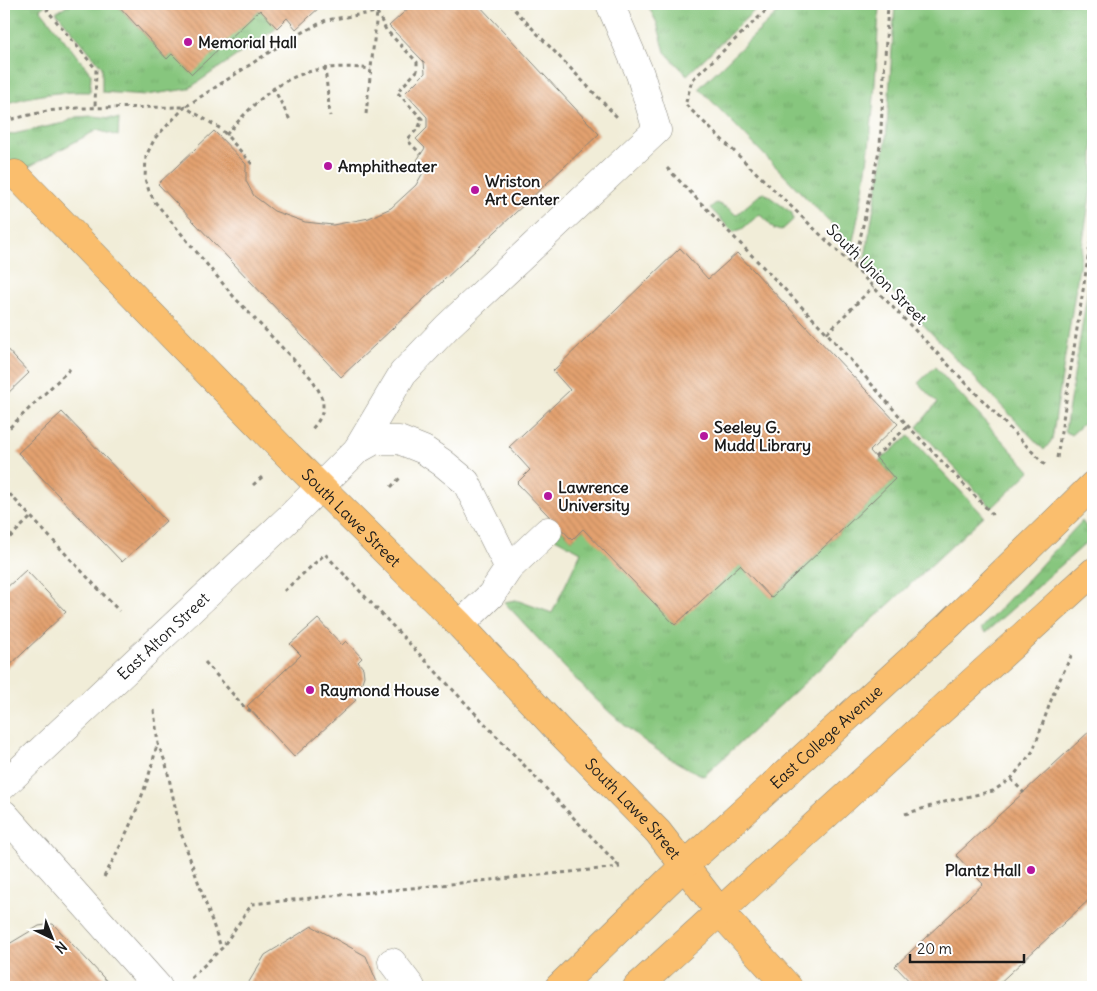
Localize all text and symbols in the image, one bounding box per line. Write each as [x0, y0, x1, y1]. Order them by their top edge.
place label: Memorial Hall [198, 32, 297, 52]
marker: Memorial Hall [182, 36, 194, 48]
place label: Amphitheater [338, 156, 437, 177]
marker: Amphitheater [322, 160, 334, 172]
place label: Wriston Art Center [485, 171, 560, 209]
marker: Wriston Art Center [469, 184, 481, 196]
street label: South Union Street [823, 220, 932, 329]
place label: Seeley G. Mudd Library [714, 417, 811, 456]
marker: Seeley G. Mudd Library [698, 430, 710, 442]
street label: South Lawe Street [298, 464, 406, 571]
place label: Lawrence University [558, 477, 630, 516]
marker: Lawrence University [542, 490, 554, 502]
street label: East Alton Street [113, 588, 214, 684]
place label: Raymond House [320, 680, 440, 701]
street label: East College Avenue [766, 681, 886, 793]
marker: Raymond House [304, 684, 316, 696]
street label: South Lawe Street [581, 754, 686, 864]
place label: Plantz Hall [945, 860, 1021, 880]
marker: Plantz Hall [1025, 864, 1037, 876]
north arrow [28, 914, 78, 964]
scale bar [910, 931, 1023, 963]
text: N [51, 938, 71, 957]
text: 20 m [917, 939, 952, 958]

